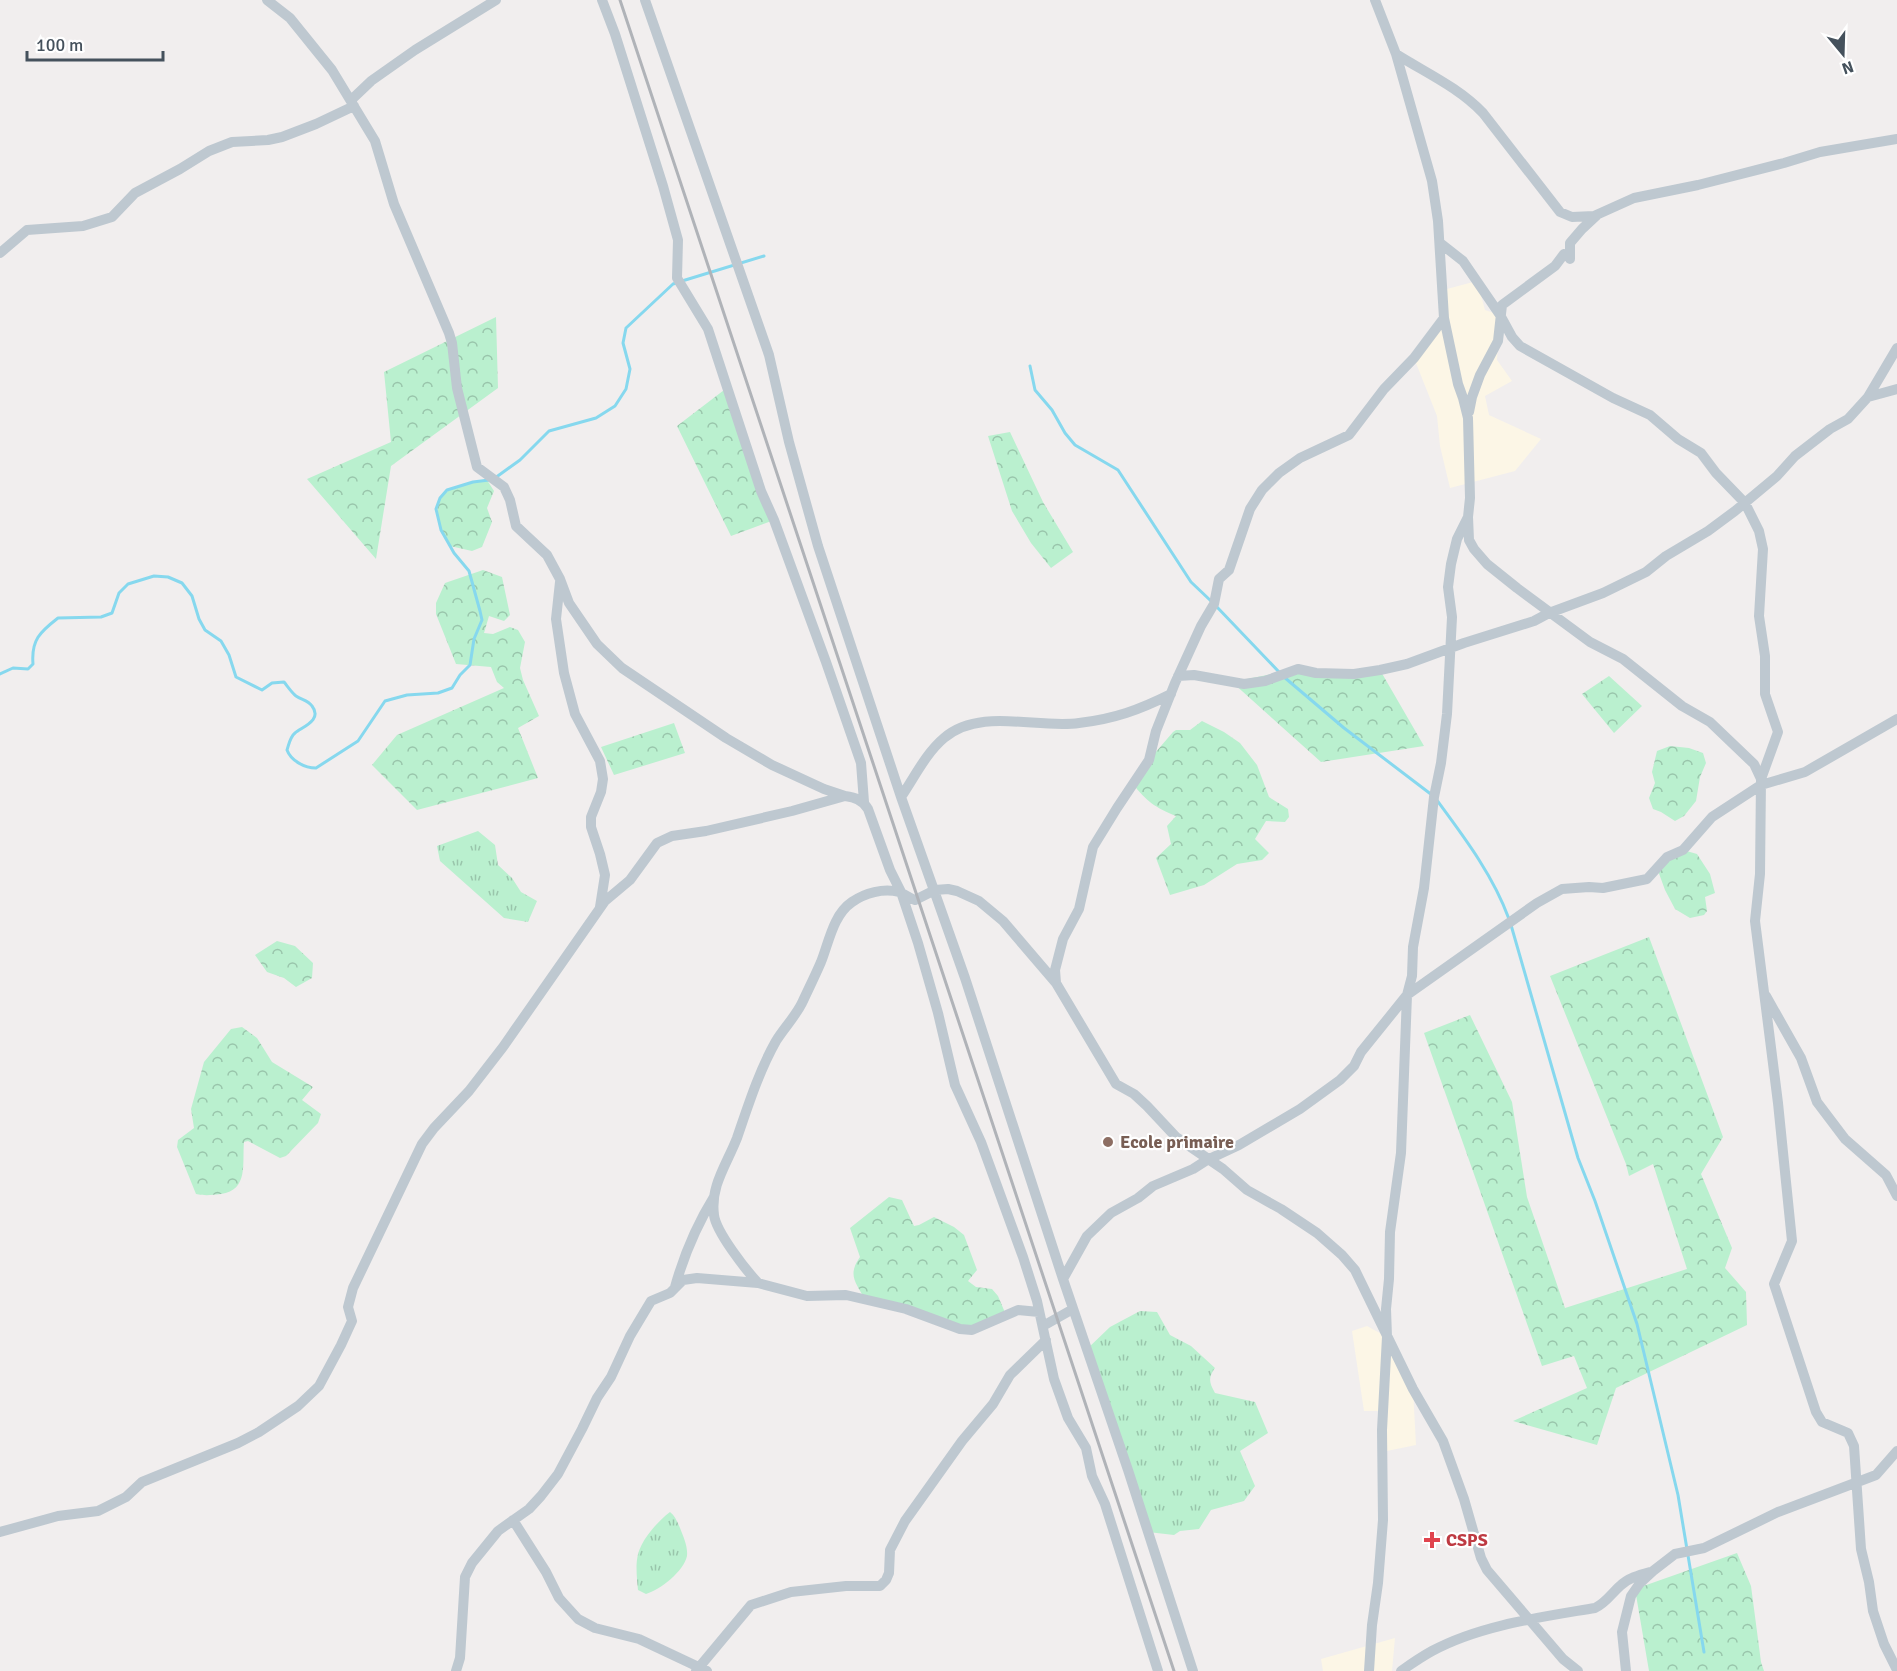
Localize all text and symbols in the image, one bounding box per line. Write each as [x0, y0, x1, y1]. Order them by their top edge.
scale bar [27, 24, 164, 62]
north arrow [1813, 24, 1873, 84]
text: 100 m [36, 34, 83, 56]
text: N [1839, 56, 1856, 79]
place label: Ecole primaire [1120, 1131, 1234, 1153]
marker: Ecole primaire [1101, 1135, 1115, 1149]
place label: CSPS [1446, 1529, 1488, 1551]
marker: CSPS [1423, 1531, 1441, 1549]

